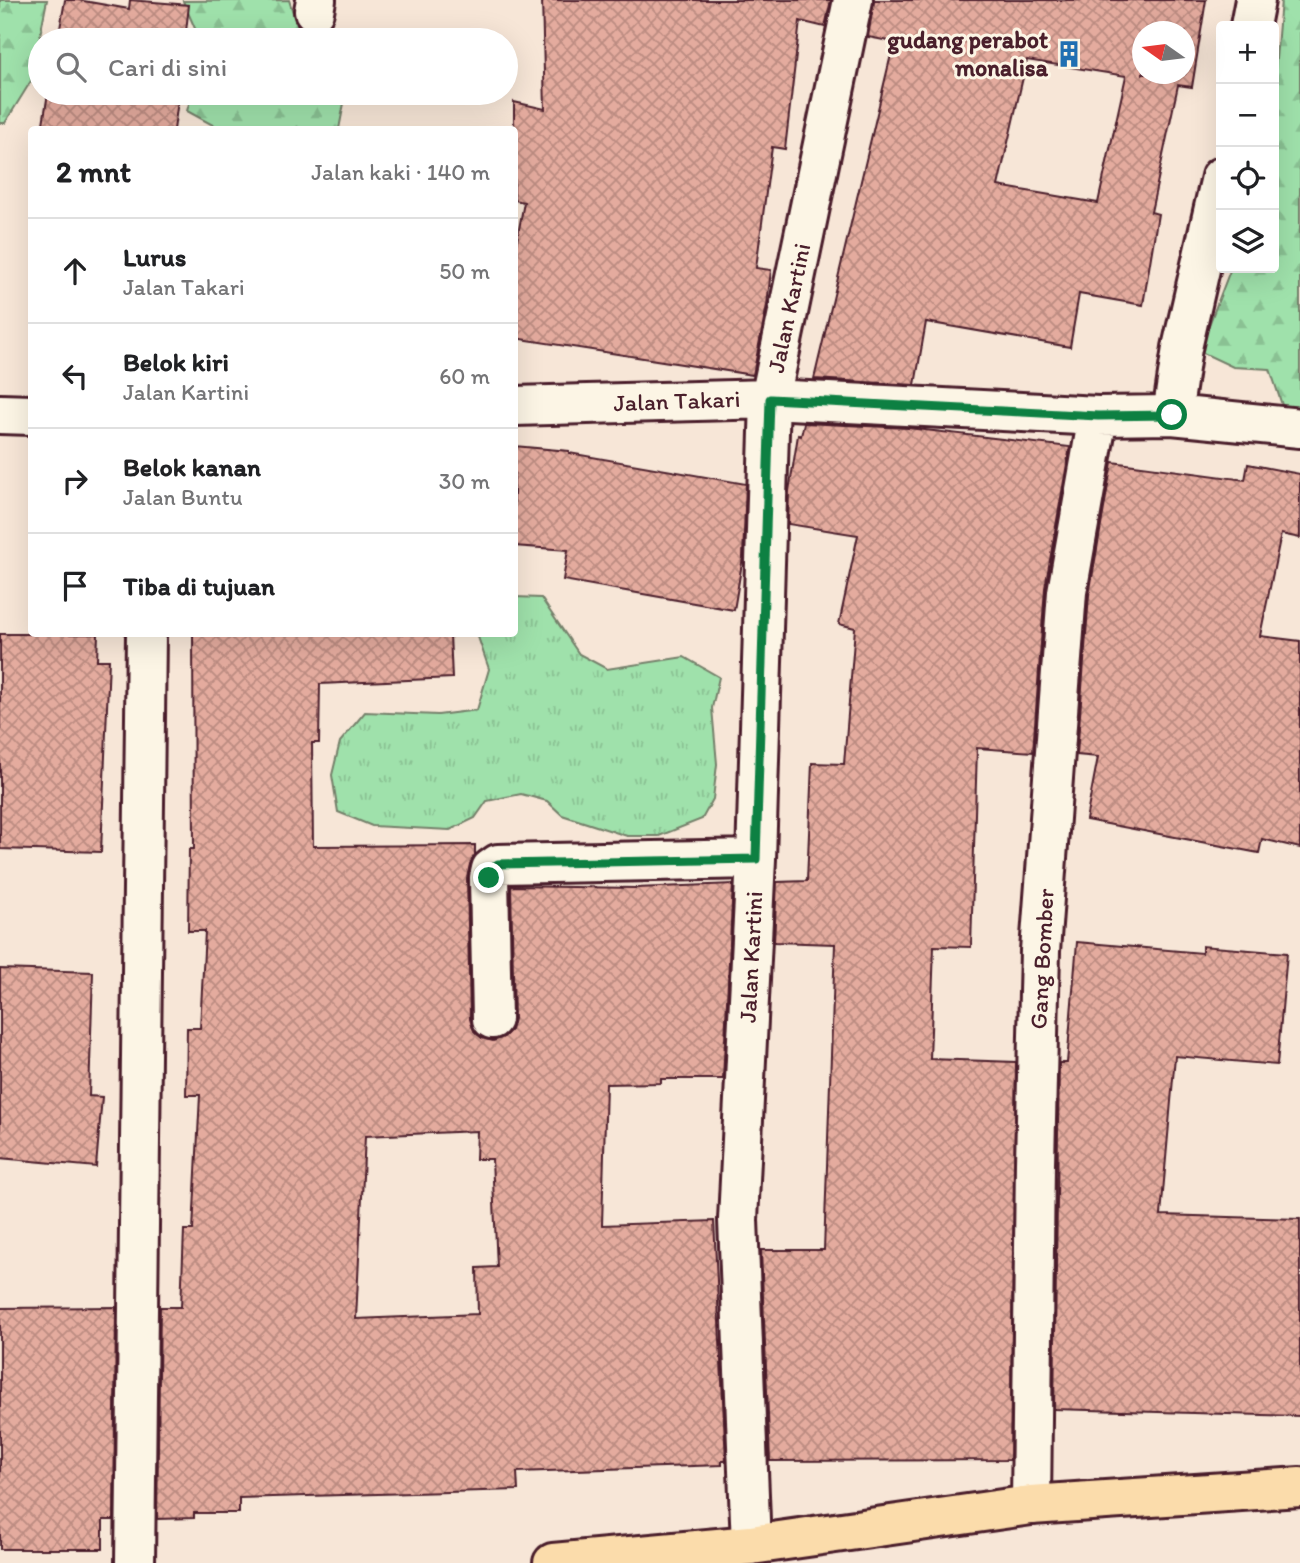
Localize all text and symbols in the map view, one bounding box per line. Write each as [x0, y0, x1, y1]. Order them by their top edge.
north arrow [1132, 21, 1195, 84]
map controls [1216, 21, 1279, 273]
button: + [1216, 21, 1279, 84]
place label: gudang perabot monalisa [887, 25, 1048, 82]
search box [28, 28, 518, 105]
building icon: gudang perabot monalisa [1054, 39, 1084, 69]
icon: search [52, 48, 90, 86]
text: Cari di sini [108, 51, 227, 83]
button: − [1216, 84, 1279, 147]
button: locate [1216, 147, 1279, 210]
text: 2 mnt [56, 153, 131, 190]
text: Jalan kaki · 140 m [311, 158, 490, 186]
button: layers [1216, 210, 1279, 273]
text: Lurus [123, 241, 186, 273]
street label: Jalan Kartini [761, 241, 816, 375]
icon: ahead [56, 252, 94, 290]
text: 50 m [439, 257, 490, 285]
text: Jalan Takari [123, 273, 245, 301]
text: Belok kiri [123, 346, 229, 378]
icon: left [56, 357, 94, 395]
text: 60 m [439, 362, 490, 390]
text: Jalan Kartini [123, 378, 249, 406]
street label: Jalan Takari [613, 384, 741, 417]
route start [1156, 399, 1187, 430]
text: Belok kanan [123, 451, 261, 483]
icon: right [56, 462, 94, 500]
text: 30 m [439, 467, 490, 495]
text: Jalan Buntu [123, 483, 243, 511]
icon: arrive [56, 567, 94, 605]
text: Tiba di tujuan [123, 570, 275, 602]
route end [473, 862, 504, 893]
street label: Gang Bomber [1023, 888, 1060, 1030]
street label: Jalan Kartini [733, 890, 768, 1023]

